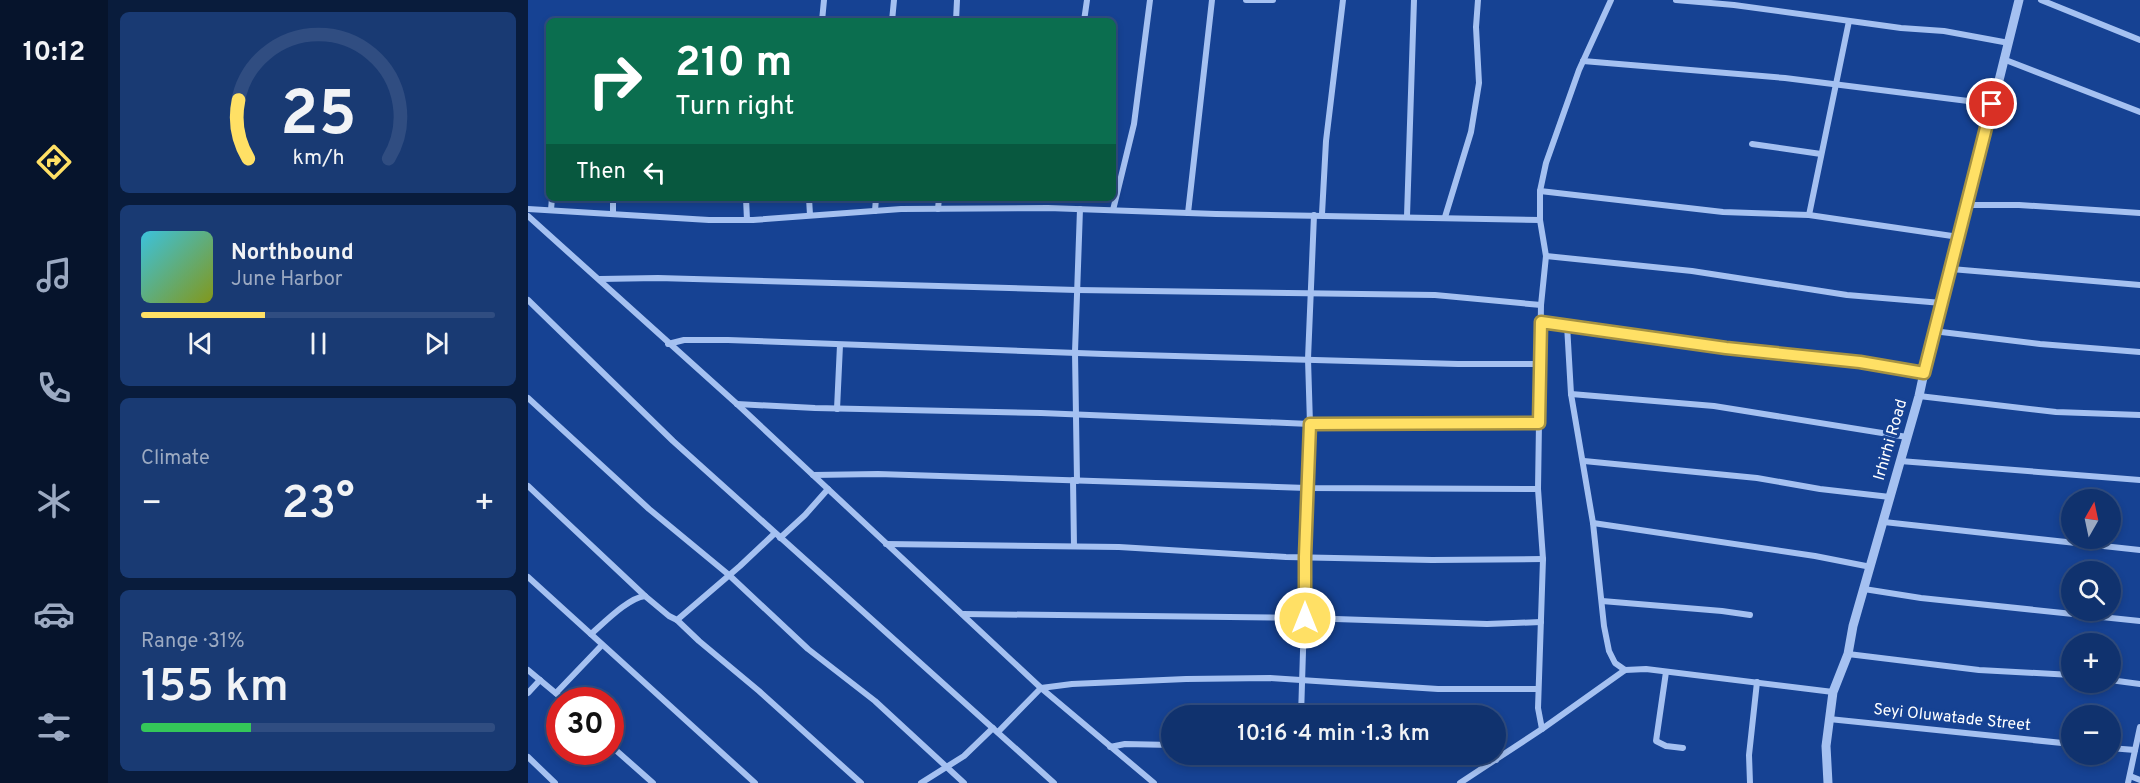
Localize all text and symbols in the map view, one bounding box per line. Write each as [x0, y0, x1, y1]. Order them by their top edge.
text: 10:12 [23, 36, 85, 70]
text: 210 m [675, 38, 792, 91]
icon: right [576, 42, 654, 120]
pin [1966, 78, 2017, 129]
text: 25 [280, 79, 356, 158]
icon: arrive [1975, 87, 2008, 120]
text: Turn right [675, 90, 794, 124]
icon: directions [33, 141, 75, 183]
text: km/h [292, 146, 344, 173]
icon: left [638, 156, 671, 189]
text: Then [576, 159, 626, 186]
text: Northbound [231, 240, 354, 267]
icon: music [33, 254, 75, 296]
text: June Harbor [231, 267, 343, 293]
icon: previous [184, 327, 217, 360]
icon: pause [302, 327, 335, 360]
icon: next [420, 327, 453, 360]
icon: phone [33, 367, 75, 409]
street label: Irhirhi Road [1870, 397, 1912, 483]
text: Climate [141, 446, 210, 472]
text: 23° [281, 477, 355, 534]
icon: climate [33, 480, 75, 522]
text: − [141, 484, 162, 526]
text: + [474, 484, 495, 526]
north arrow [2061, 489, 2121, 549]
map controls [2061, 489, 2121, 765]
button: search [2061, 561, 2121, 621]
position arrow [1273, 586, 1337, 650]
icon: car [33, 593, 75, 635]
text: Range · 31% [141, 629, 245, 655]
button: + [2061, 633, 2121, 693]
text: 155 km [141, 660, 289, 717]
speed limit sign: 30 [546, 687, 624, 765]
street label: Seyi Oluwatade Street [1872, 700, 2032, 736]
button: − [2061, 705, 2121, 765]
icon: filters [33, 706, 75, 748]
text: 10:16 · 4 min · 1.3 km [1237, 721, 1430, 748]

